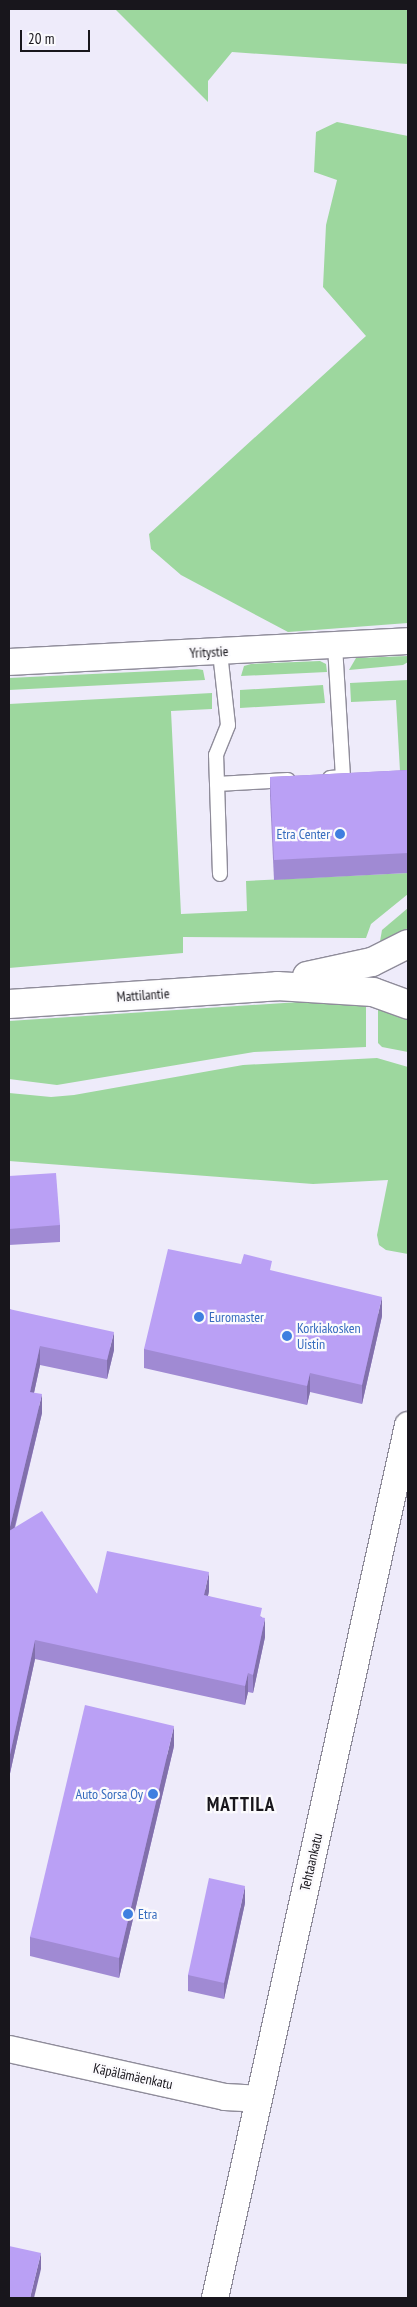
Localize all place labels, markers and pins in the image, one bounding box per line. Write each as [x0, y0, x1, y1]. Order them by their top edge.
place label: Etra Center [276, 826, 330, 842]
marker: Etra Center [334, 828, 346, 840]
place label: Euromaster [209, 1309, 264, 1325]
marker: Euromaster [193, 1311, 205, 1323]
place label: Korkiakosken Uistin [297, 1320, 361, 1352]
marker: Korkiakosken Uistin [281, 1330, 293, 1342]
place label: Auto Sorsa Oy [76, 1786, 143, 1802]
marker: Auto Sorsa Oy [147, 1788, 159, 1800]
place label: Etra [138, 1906, 157, 1922]
marker: Etra [122, 1908, 134, 1920]

